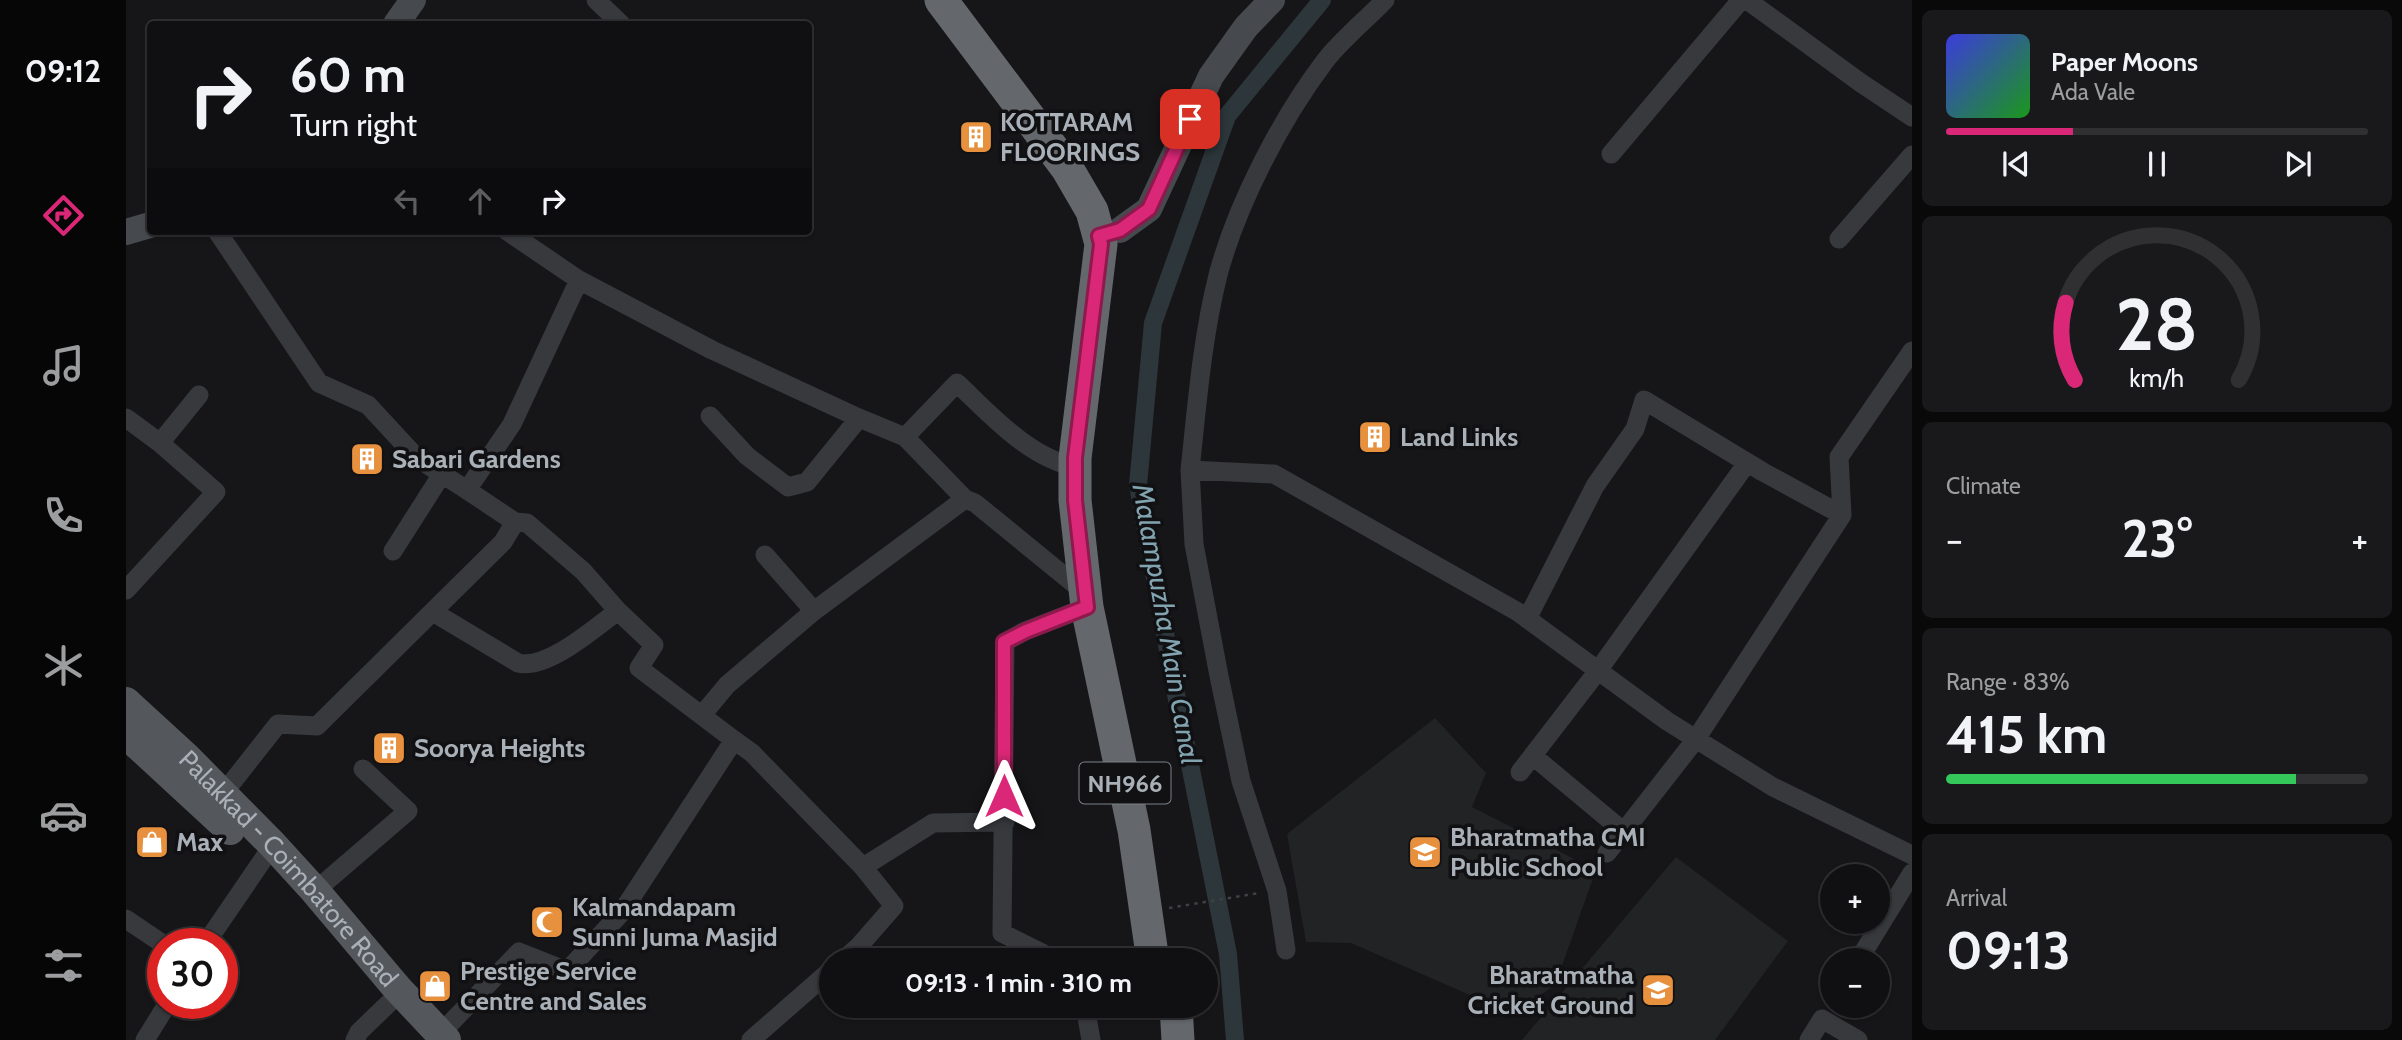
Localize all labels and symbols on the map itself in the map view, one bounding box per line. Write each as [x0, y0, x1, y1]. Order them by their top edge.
pin [1160, 89, 1220, 149]
place label: KOTTARAM FLOORINGS [1000, 106, 1140, 168]
building icon: KOTTARAM FLOORINGS [957, 118, 995, 156]
building icon: Land Links [1356, 418, 1394, 456]
place label: Land Links [1400, 421, 1518, 453]
building icon: Sabari Gardens [348, 440, 386, 478]
place label: Sabari Gardens [392, 443, 561, 475]
water label: Malampuzha Main Canal [1125, 480, 1209, 767]
building icon: Soorya Heights [370, 729, 408, 767]
place label: Soorya Heights [414, 732, 585, 764]
street label: Palakkad - Coimbatore Road [172, 743, 405, 993]
position arrow [967, 759, 1041, 833]
road number: NH966 [1080, 762, 1170, 804]
place label: Bharatmatha CMI Public School [1450, 821, 1646, 883]
shop icon: Max [133, 823, 171, 861]
place label: Max [176, 826, 223, 858]
school or university icon: Bharatmatha CMI Public School [1406, 833, 1444, 871]
place label: Kalmandapam Sunni Juma Masjid [572, 891, 778, 953]
mosque icon: Kalmandapam Sunni Juma Masjid [528, 903, 566, 941]
speed limit sign: 30 [147, 928, 238, 1019]
place label: Prestige Service Centre and Sales [460, 955, 647, 1017]
place label: Bharatmatha Cricket Ground [1467, 959, 1634, 1021]
shop icon: Prestige Service Centre and Sales [416, 967, 454, 1005]
school or university icon: Bharatmatha Cricket Ground [1639, 971, 1677, 1009]

